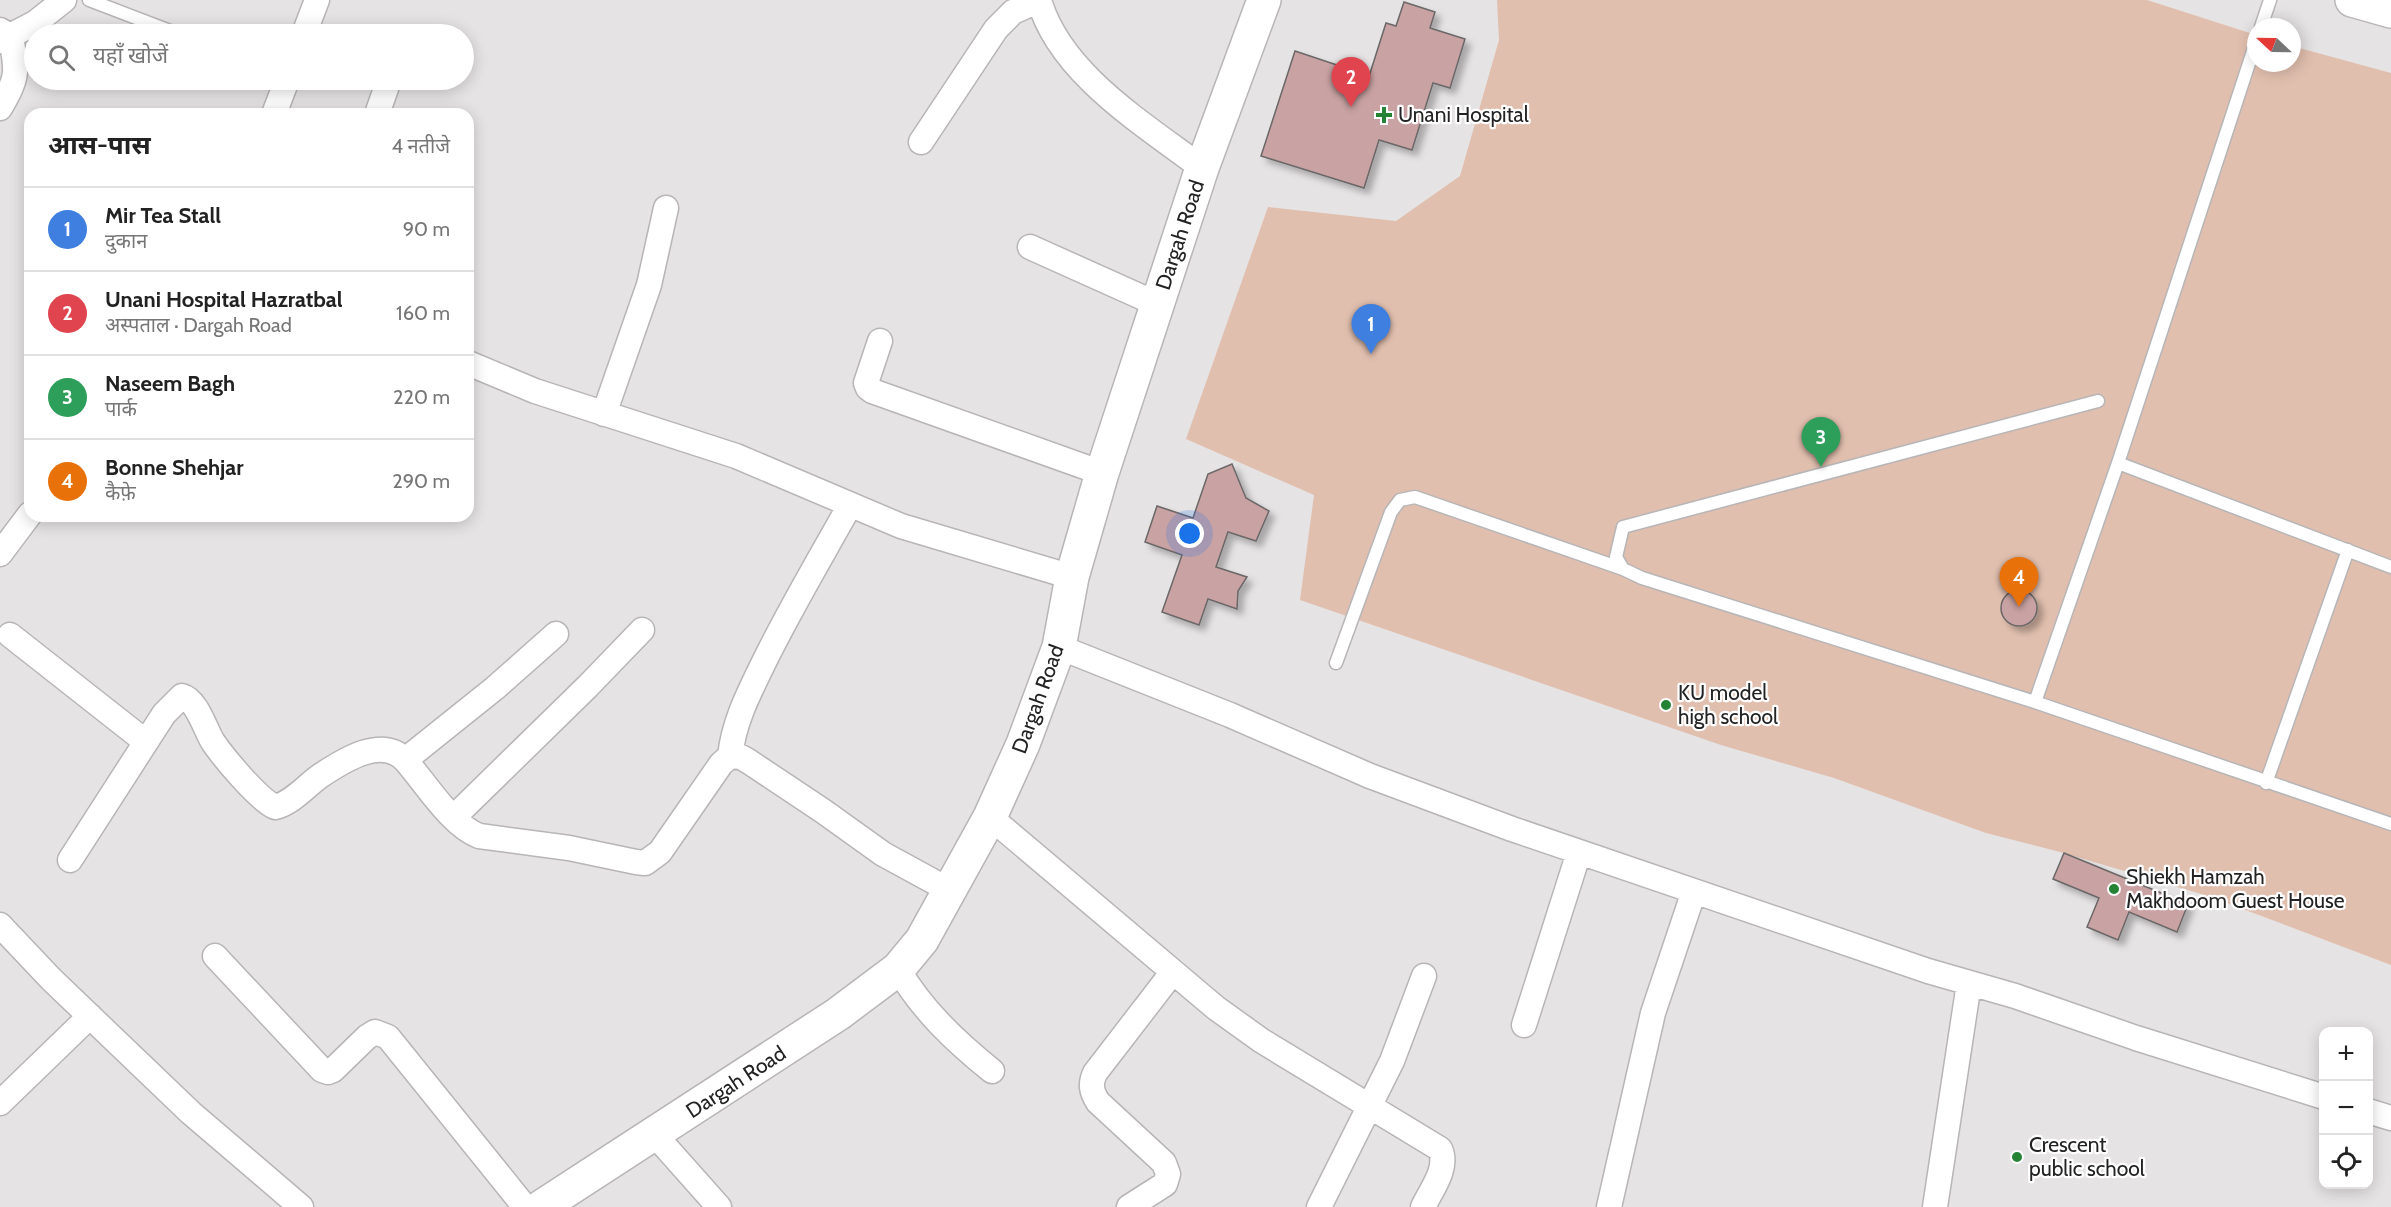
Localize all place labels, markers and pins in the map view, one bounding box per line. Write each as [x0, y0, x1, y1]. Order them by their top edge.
pin: 2 [1332, 57, 1370, 107]
place label: Unani Hospital [1398, 102, 1529, 127]
marker: Unani Hospital [1375, 106, 1393, 124]
pin: 1 [1352, 304, 1390, 354]
pin: 3 [1802, 418, 1840, 467]
pin: 4 [2000, 558, 2038, 607]
place label: KU model high school [1678, 680, 1778, 729]
marker: KU model high school [1659, 698, 1673, 712]
place label: Shiekh Hamzah Makhdoom Guest House [2126, 864, 2345, 913]
marker: Shiekh Hamzah Makhdoom Guest House [2107, 882, 2121, 896]
place label: Crescent public school [2029, 1132, 2145, 1181]
marker: Crescent public school [2010, 1150, 2024, 1164]

